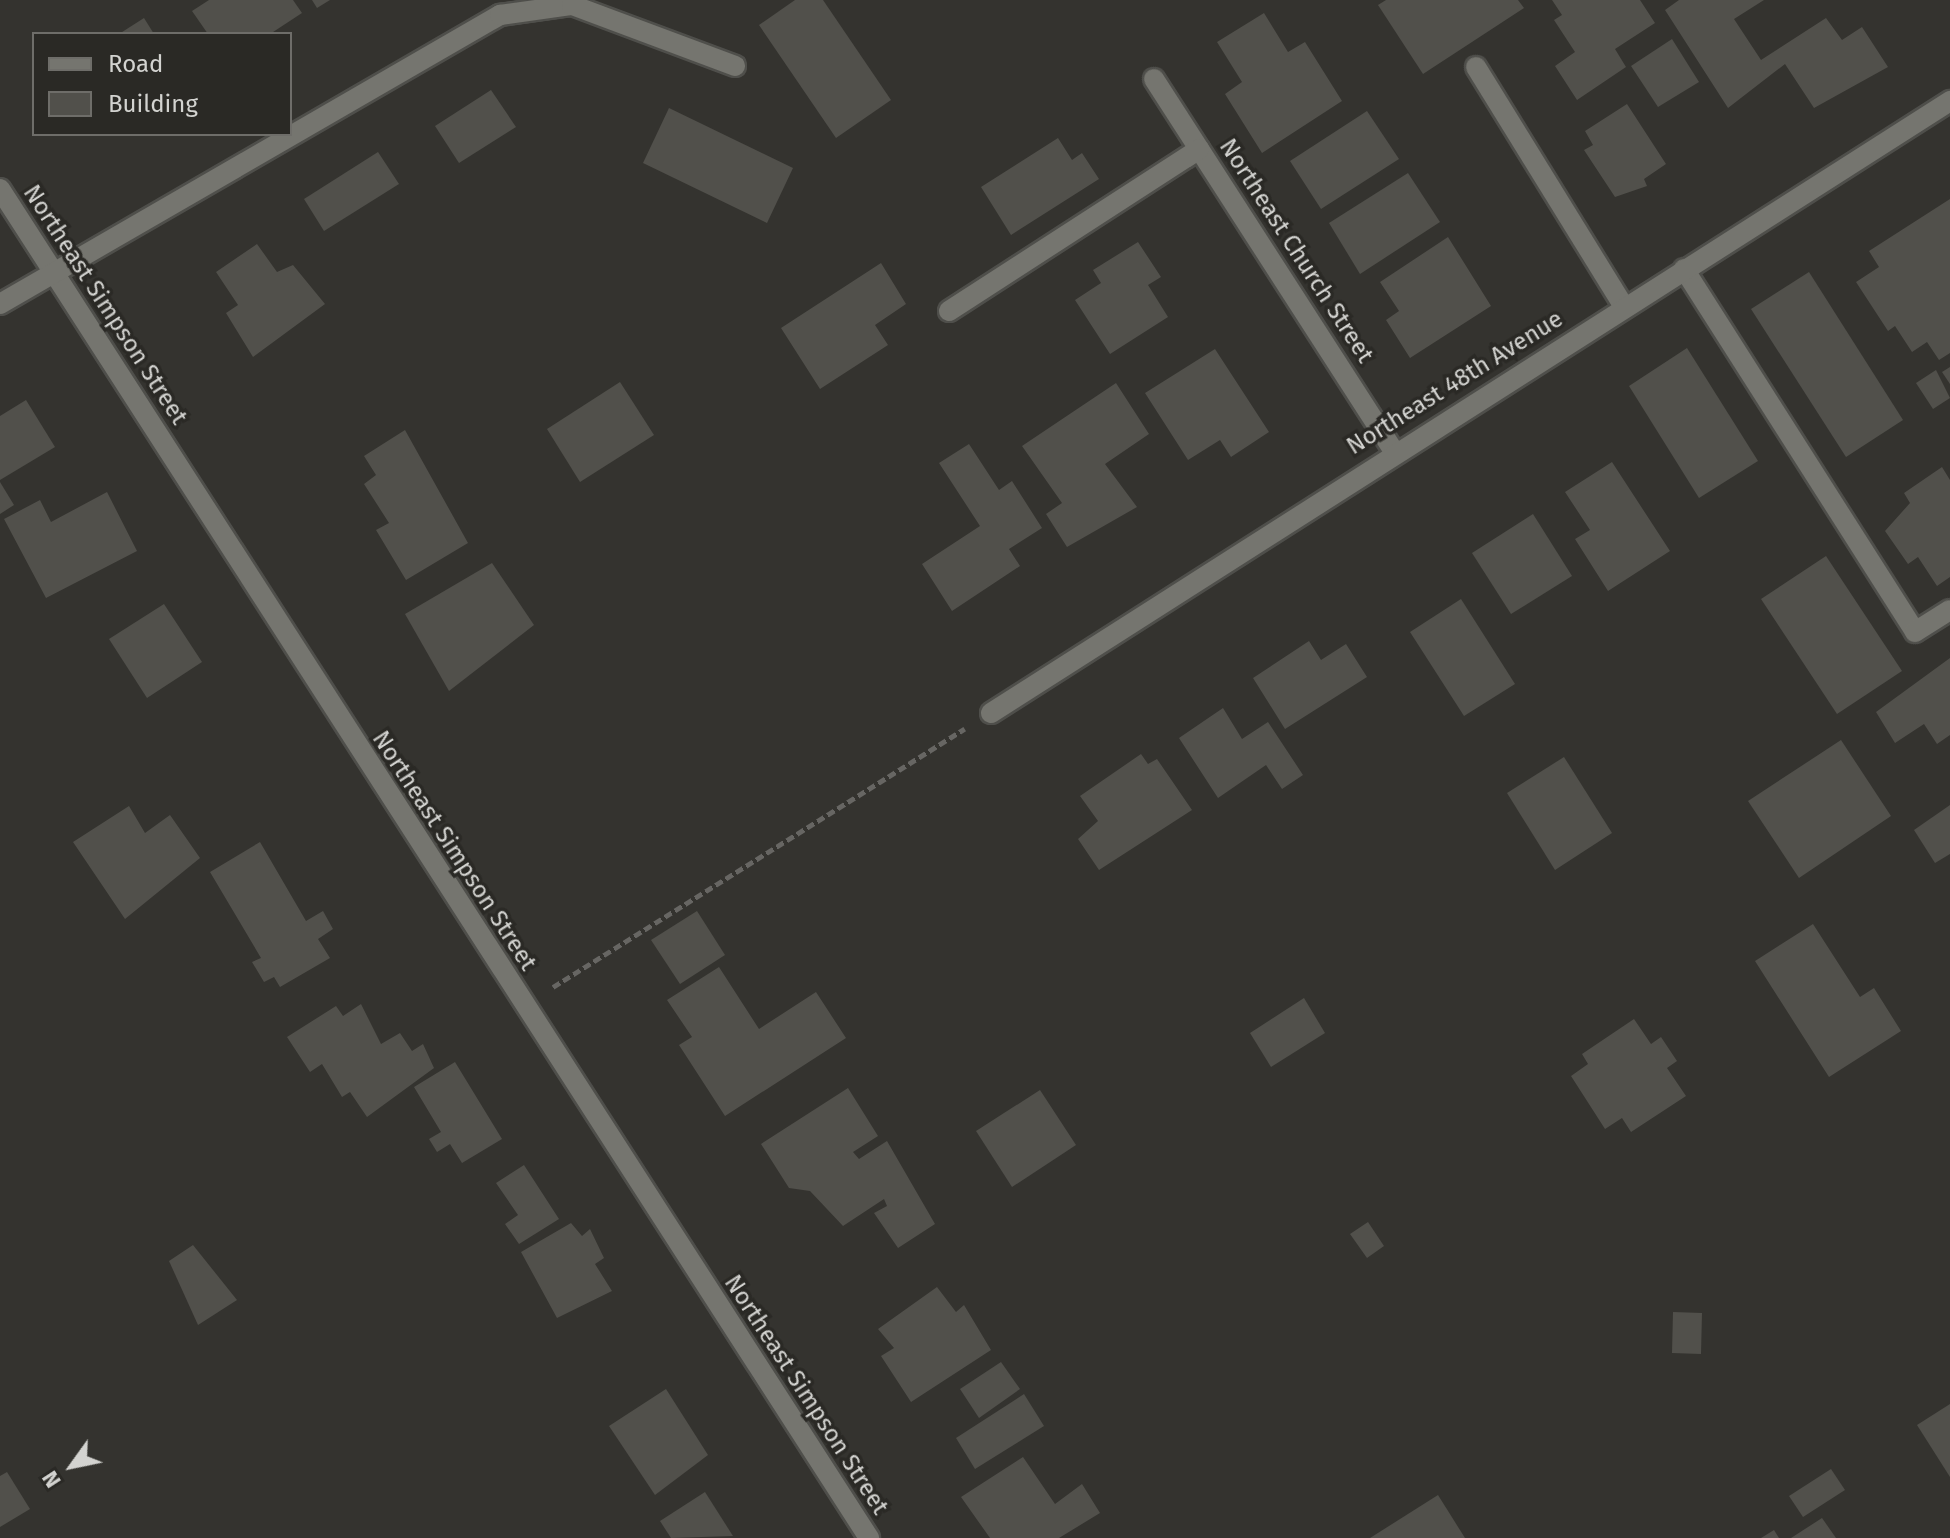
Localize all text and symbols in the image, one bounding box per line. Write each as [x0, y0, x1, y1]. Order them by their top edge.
legend [32, 32, 292, 136]
text: Road [108, 50, 163, 78]
text: Building [108, 90, 198, 118]
street label: Northeast Church Street [1213, 134, 1379, 368]
street label: Northeast Simpson Street [17, 180, 193, 430]
street label: Northeast 48th Avenue [1342, 305, 1568, 461]
street label: Northeast Simpson Street [366, 726, 542, 976]
street label: Northeast Simpson Street [718, 1270, 894, 1520]
north arrow [32, 1426, 112, 1506]
text: N [36, 1466, 67, 1493]

